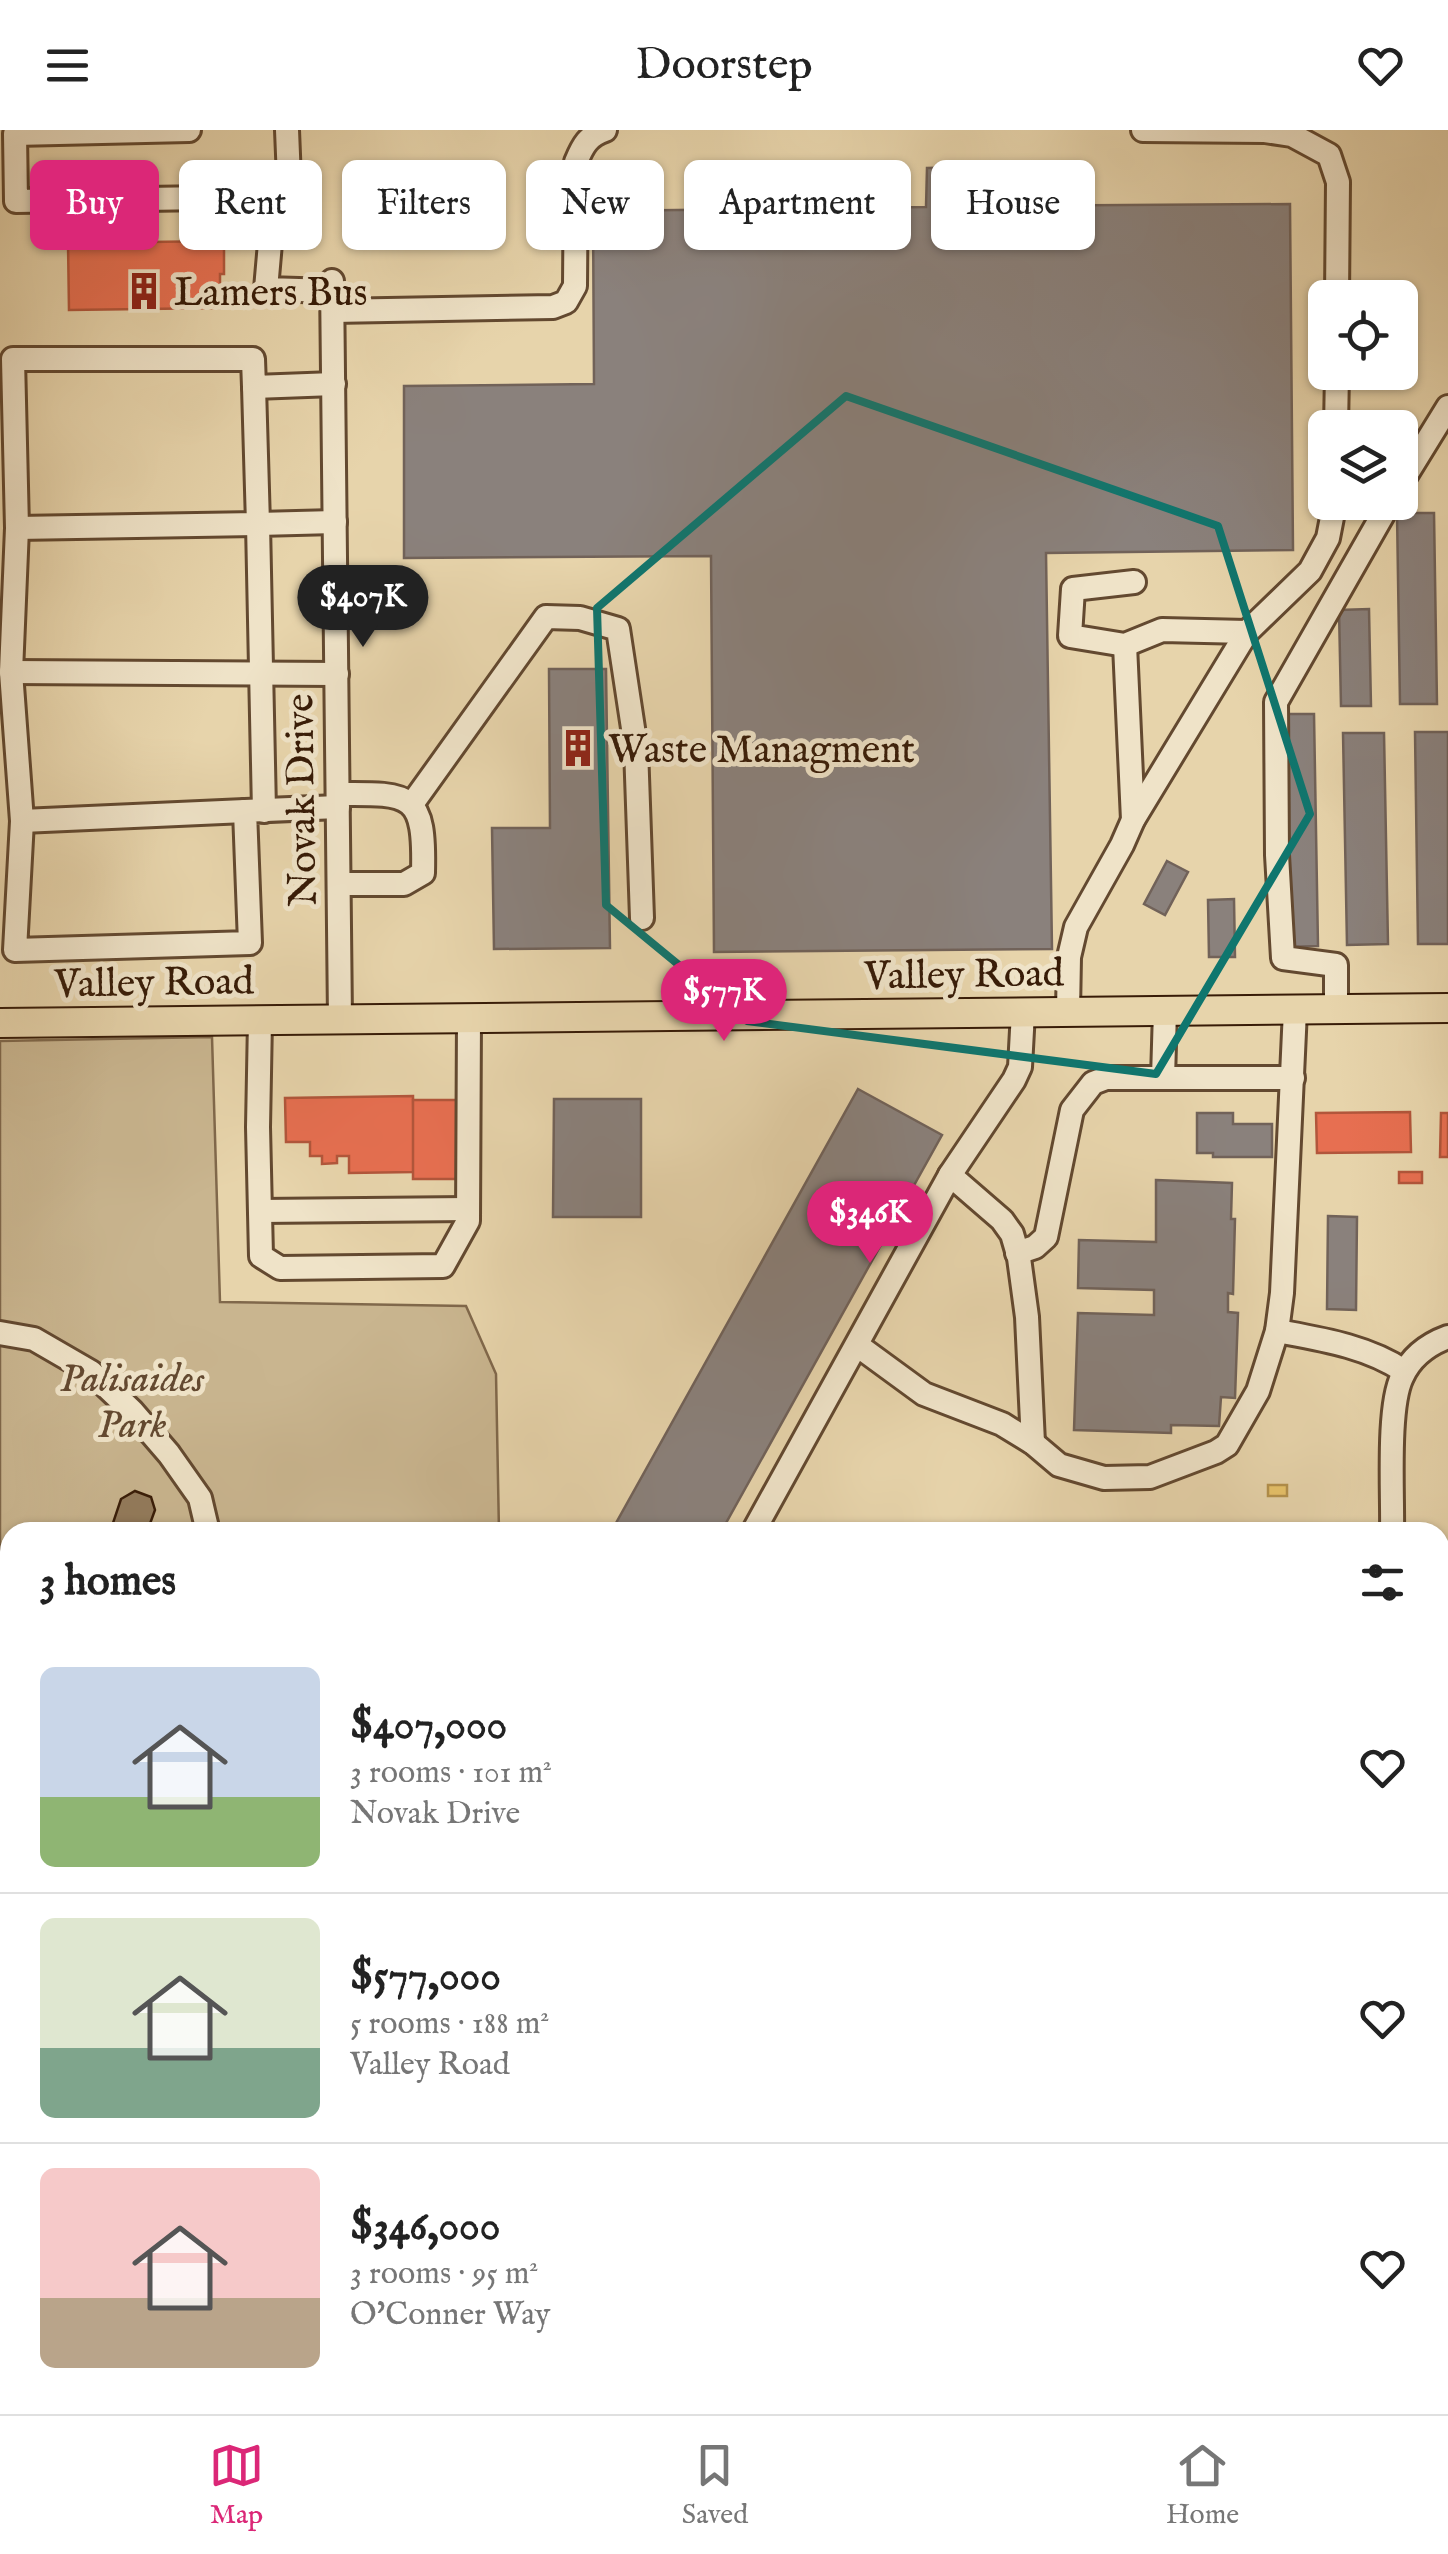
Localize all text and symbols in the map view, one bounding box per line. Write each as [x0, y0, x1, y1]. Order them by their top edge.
text: Doorstep [635, 37, 813, 94]
icon: menu [40, 38, 95, 93]
icon: heart [1353, 38, 1408, 93]
chip: Buy [30, 160, 159, 250]
chip: Rent [179, 160, 322, 250]
chip: Filters [342, 160, 506, 250]
chip: New [526, 160, 664, 250]
chip: Apartment [684, 160, 911, 250]
chip: House [931, 160, 1095, 250]
place label: Lamers Bus [174, 269, 368, 320]
building icon: Lamers Bus [123, 270, 165, 312]
map controls [1308, 280, 1418, 520]
button: locate [1308, 280, 1418, 390]
button: layers [1308, 410, 1418, 520]
pin: $407K [293, 565, 433, 650]
text: $407K [319, 577, 407, 618]
street label: Novak Drive [276, 693, 331, 907]
place label: Waste Managment [608, 726, 915, 777]
building icon: Waste Managment [557, 727, 599, 769]
street label: Valley Road [863, 949, 1065, 1004]
street label: Valley Road [53, 957, 255, 1012]
pin: $577K [654, 959, 794, 1044]
text: $577K [683, 971, 765, 1012]
pin: $346K [800, 1181, 940, 1266]
text: $346K [829, 1193, 911, 1234]
park label: Palisaides Park [60, 1355, 205, 1452]
icon: filters [1355, 1555, 1410, 1610]
text: 3 homes [40, 1556, 176, 1609]
text: $407,000 [350, 1700, 507, 1753]
icon: home [120, 1707, 240, 1827]
icon: heart [1355, 1740, 1410, 1795]
text: 3 rooms · 101 m² [350, 1753, 552, 1794]
text: Novak Drive [350, 1794, 520, 1835]
text: $577,000 [350, 1951, 501, 2004]
icon: home [120, 1958, 240, 2078]
icon: heart [1355, 1991, 1410, 2046]
text: 5 rooms · 188 m² [350, 2004, 549, 2045]
text: Valley Road [350, 2045, 510, 2086]
text: $346,000 [350, 2201, 500, 2254]
icon: home [120, 2208, 240, 2328]
icon: heart [1355, 2241, 1410, 2296]
text: 3 rooms · 95 m² [350, 2254, 538, 2295]
text: O'Conner Way [350, 2295, 551, 2336]
tab: Map [209, 2438, 264, 2533]
tab: Saved [682, 2438, 748, 2533]
tab: Home [1166, 2438, 1239, 2533]

